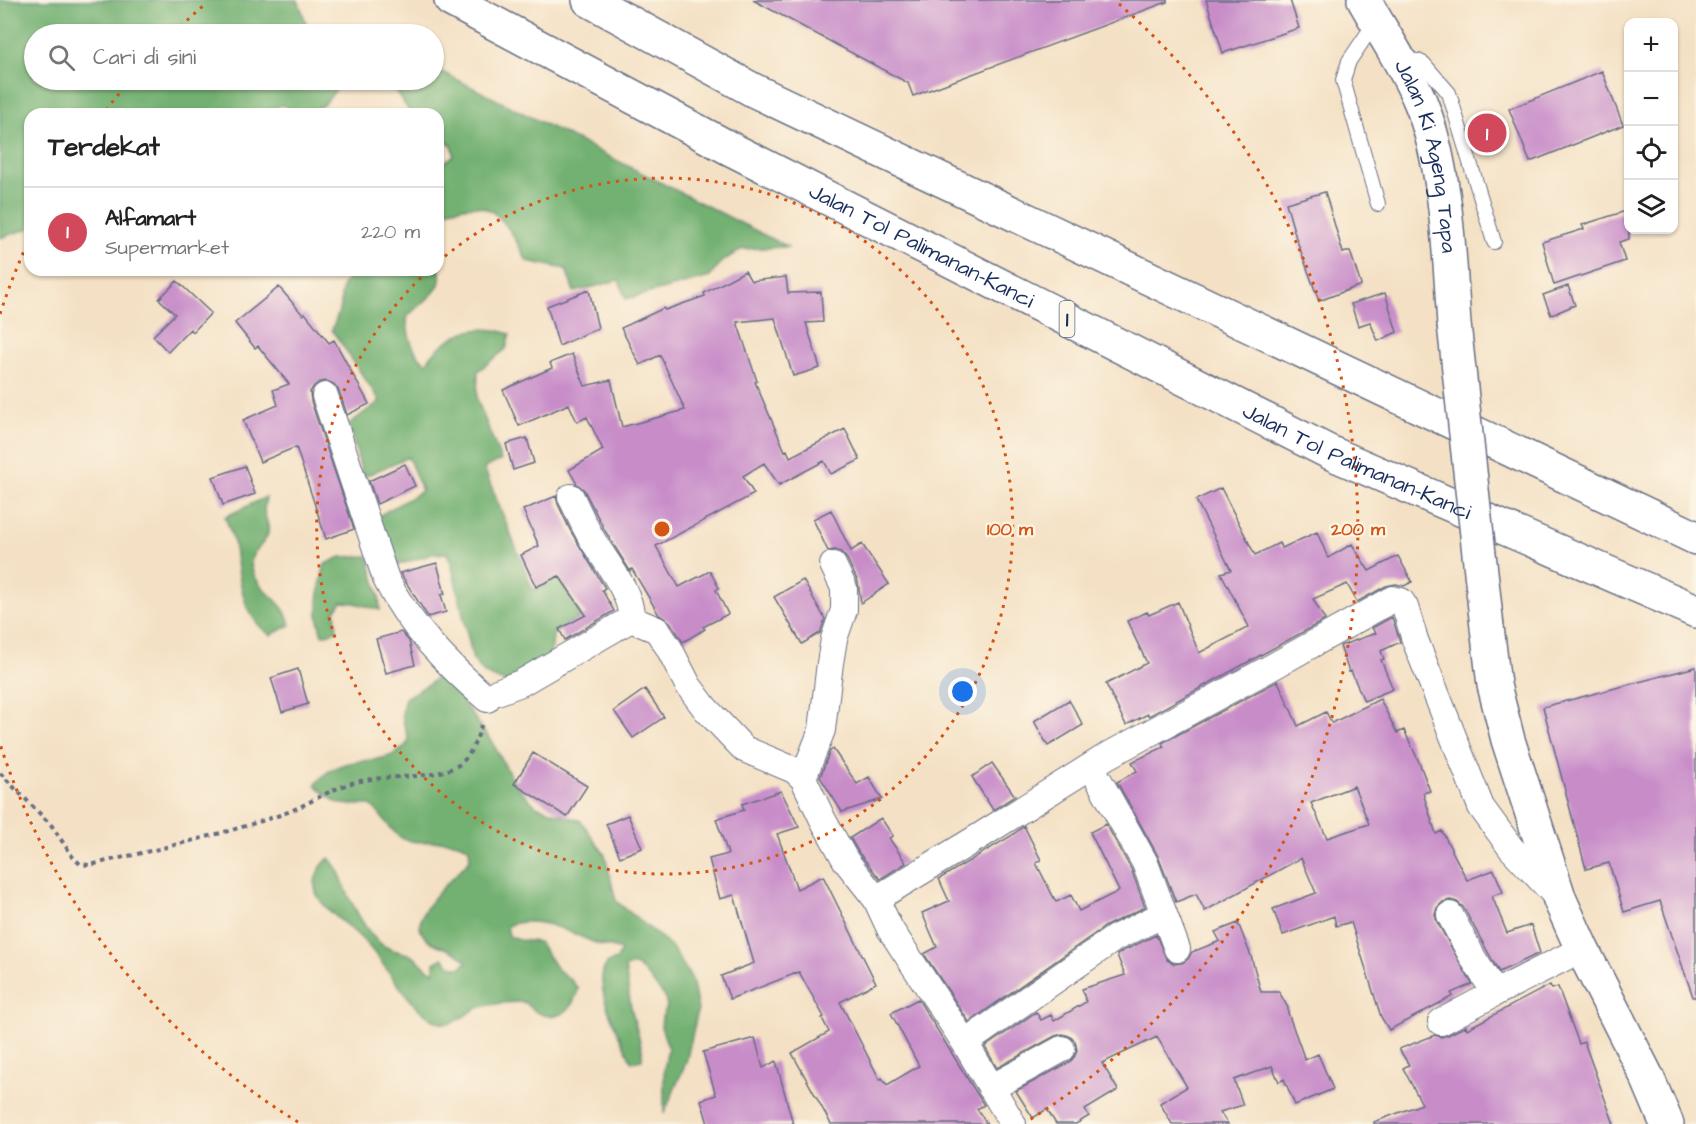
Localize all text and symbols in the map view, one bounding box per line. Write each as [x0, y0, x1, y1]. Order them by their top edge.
map controls [1624, 18, 1678, 234]
button: + [1624, 18, 1678, 72]
search box [24, 24, 444, 90]
icon: search [45, 41, 78, 74]
text: Cari di sini [93, 42, 196, 73]
street label: Jalan Ki Ageng Tapa [1387, 54, 1465, 254]
button: − [1624, 72, 1678, 126]
pin: 1 [1468, 110, 1506, 156]
button: locate [1624, 126, 1678, 180]
text: Terdekat [48, 129, 160, 165]
street label: Jalan Tol Palimanan–Kanci [804, 176, 1040, 316]
button: layers [1624, 180, 1678, 234]
text: Alfamart [105, 203, 196, 234]
text: 1 [66, 218, 69, 246]
text: 220 m [361, 218, 420, 246]
text: Supermarket [105, 234, 229, 262]
road number: 1 [1060, 301, 1074, 337]
street label: Jalan Tol Palimanan–Kanci [1237, 395, 1476, 527]
text: 100 m [987, 517, 1034, 542]
text: 200 m [1330, 517, 1386, 542]
centre of rings [652, 519, 672, 539]
your location [948, 677, 977, 706]

